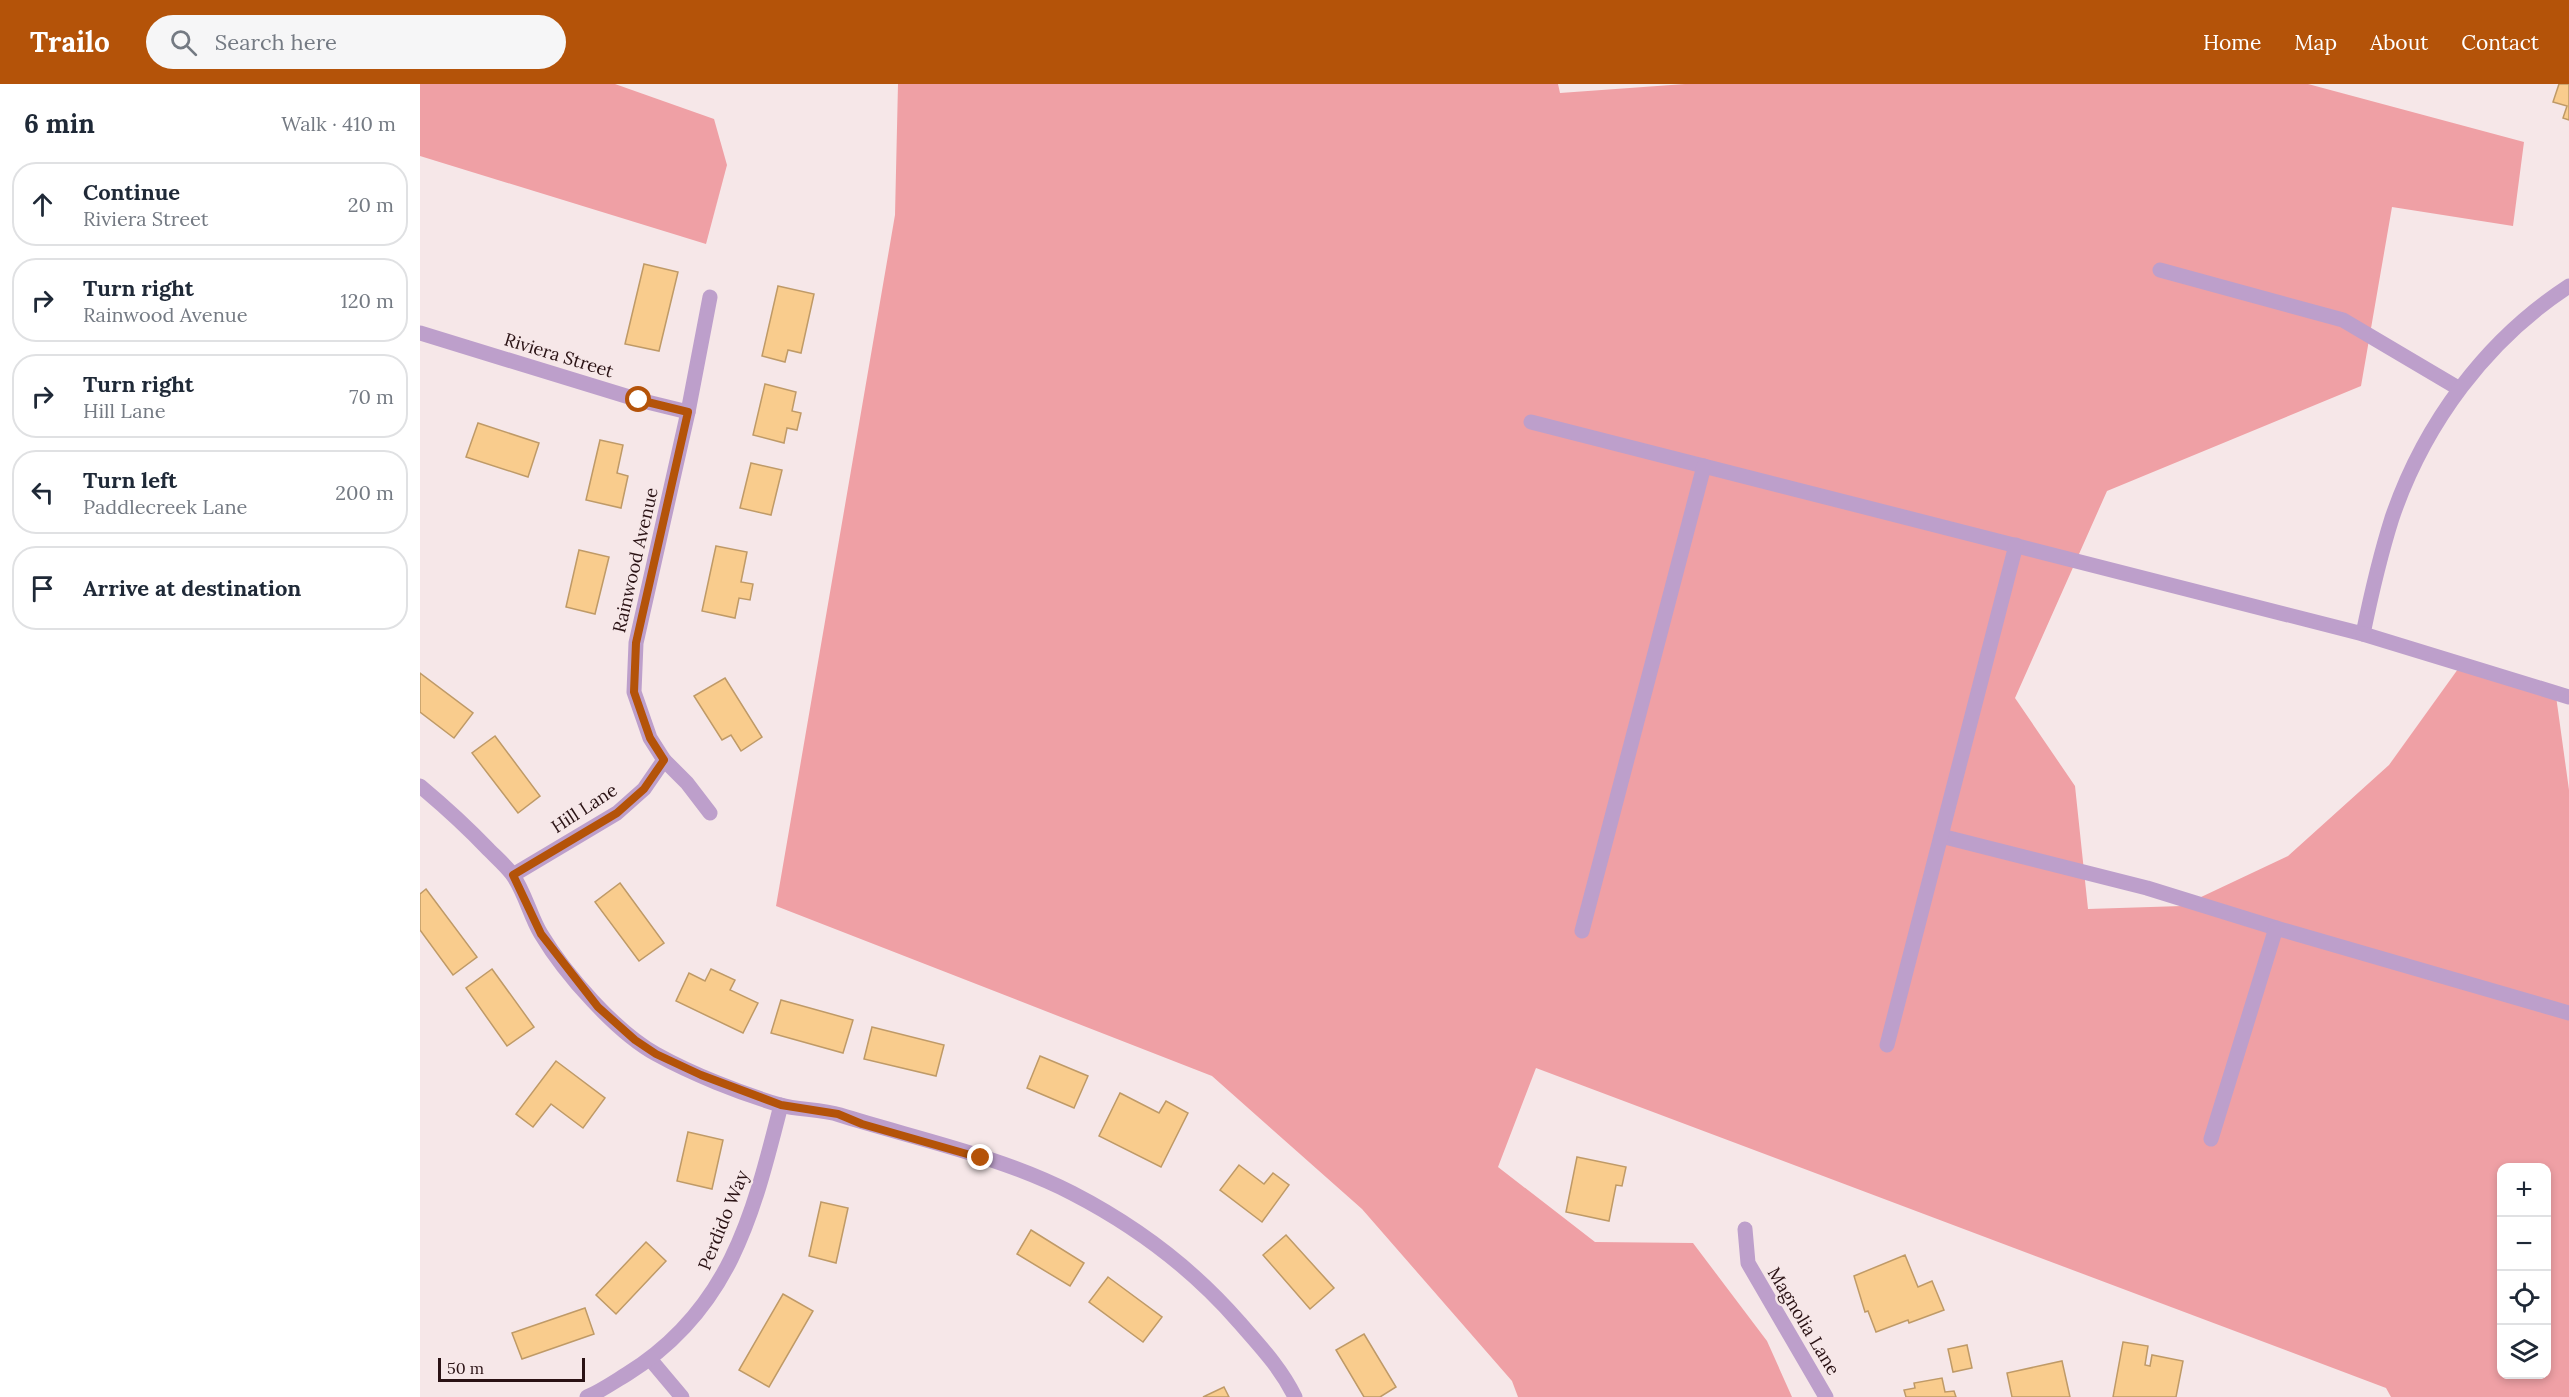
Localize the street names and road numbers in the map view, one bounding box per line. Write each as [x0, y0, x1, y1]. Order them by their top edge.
street label: Riviera Street [502, 327, 616, 383]
street label: Rainwood Avenue [607, 485, 663, 635]
street label: Hill Lane [547, 778, 622, 838]
street label: Perdido Way [693, 1166, 754, 1273]
street label: Magnolia Lane [1763, 1263, 1845, 1379]

